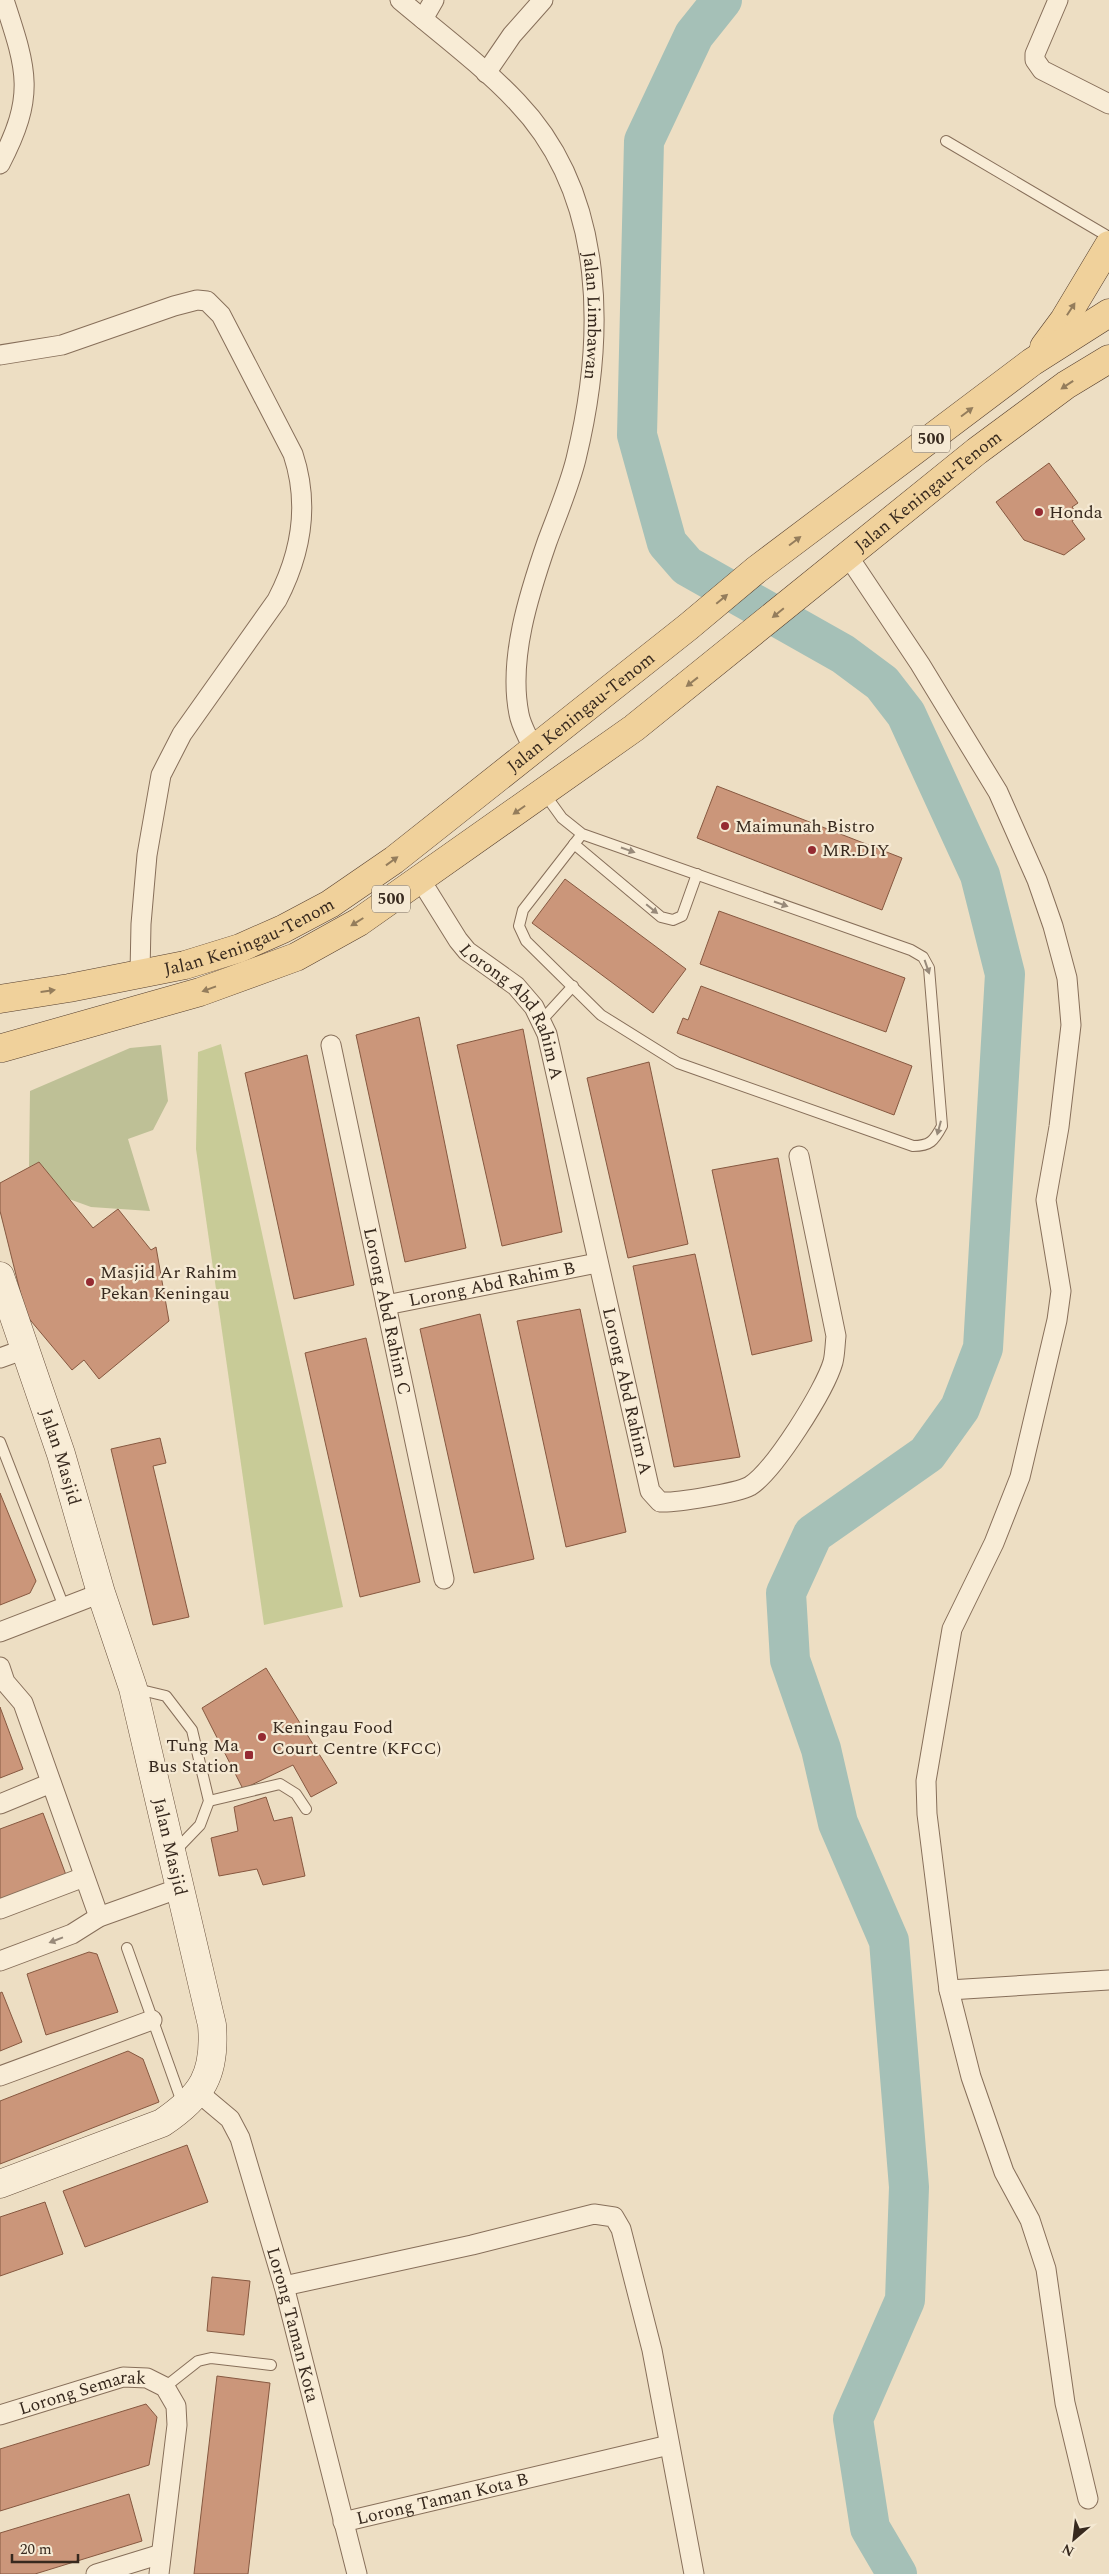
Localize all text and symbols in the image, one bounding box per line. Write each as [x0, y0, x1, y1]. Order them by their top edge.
street label: Jalan Limbawan [575, 250, 608, 381]
one-way arrow [1066, 302, 1076, 315]
one-way arrow [1061, 380, 1074, 389]
one-way arrow [960, 407, 974, 417]
street label: Jalan Keningau-Tenom [848, 424, 1007, 559]
road number: 500 [912, 426, 950, 452]
place label: Honda [1049, 499, 1103, 526]
marker: Honda [1033, 506, 1045, 518]
one-way arrow [788, 536, 802, 546]
one-way arrow [715, 593, 728, 604]
one-way arrow [772, 608, 785, 619]
street label: Jalan Keningau-Tenom [501, 645, 661, 779]
one-way arrow [686, 677, 699, 688]
one-way arrow [512, 805, 526, 815]
place label: Maimunah Bistro [735, 813, 875, 840]
marker: Maimunah Bistro [719, 820, 731, 832]
place label: MR.DIY [822, 837, 890, 864]
marker: MR.DIY [806, 844, 818, 856]
one-way arrow [621, 846, 636, 854]
one-way arrow [385, 856, 398, 867]
road number: 500 [372, 886, 410, 912]
street label: Jalan Keningau-Tenom [162, 891, 339, 982]
one-way arrow [774, 901, 789, 908]
one-way arrow [645, 903, 658, 914]
one-way arrow [350, 918, 363, 927]
street label: Lorong Abd Rahim A [452, 937, 570, 1082]
one-way arrow [923, 960, 931, 975]
one-way arrow [201, 985, 216, 993]
one-way arrow [41, 987, 57, 995]
one-way arrow [935, 1120, 943, 1136]
street label: Lorong Abd Rahim C [356, 1225, 418, 1397]
street label: Lorong Abd Rahim B [406, 1254, 578, 1314]
place label: Masjid Ar Rahim Pekan Keningau [100, 1259, 237, 1307]
marker: Masjid Ar Rahim Pekan Keningau [84, 1276, 96, 1288]
street label: Lorong Abd Rahim A [596, 1305, 659, 1477]
street label: Jalan Masjid [33, 1405, 89, 1508]
place label: Keningau Food Court Centre (KFCC) [272, 1714, 441, 1762]
marker: Keningau Food Court Centre (KFCC) [256, 1731, 268, 1743]
place label: Tung Ma Bus Station [148, 1732, 239, 1780]
marker: Tung Ma Bus Station [243, 1749, 255, 1761]
street label: Jalan Masjid [146, 1795, 195, 1898]
one-way arrow [48, 1936, 63, 1944]
street label: Lorong Taman Kota [260, 2244, 326, 2405]
street label: Lorong Semarak [15, 2363, 147, 2422]
street label: Lorong Taman Kota B [354, 2465, 531, 2532]
north arrow [1049, 2514, 1099, 2564]
scale bar [12, 2532, 79, 2564]
text: 20 m [20, 2538, 52, 2561]
text: N [1058, 2538, 1078, 2562]

